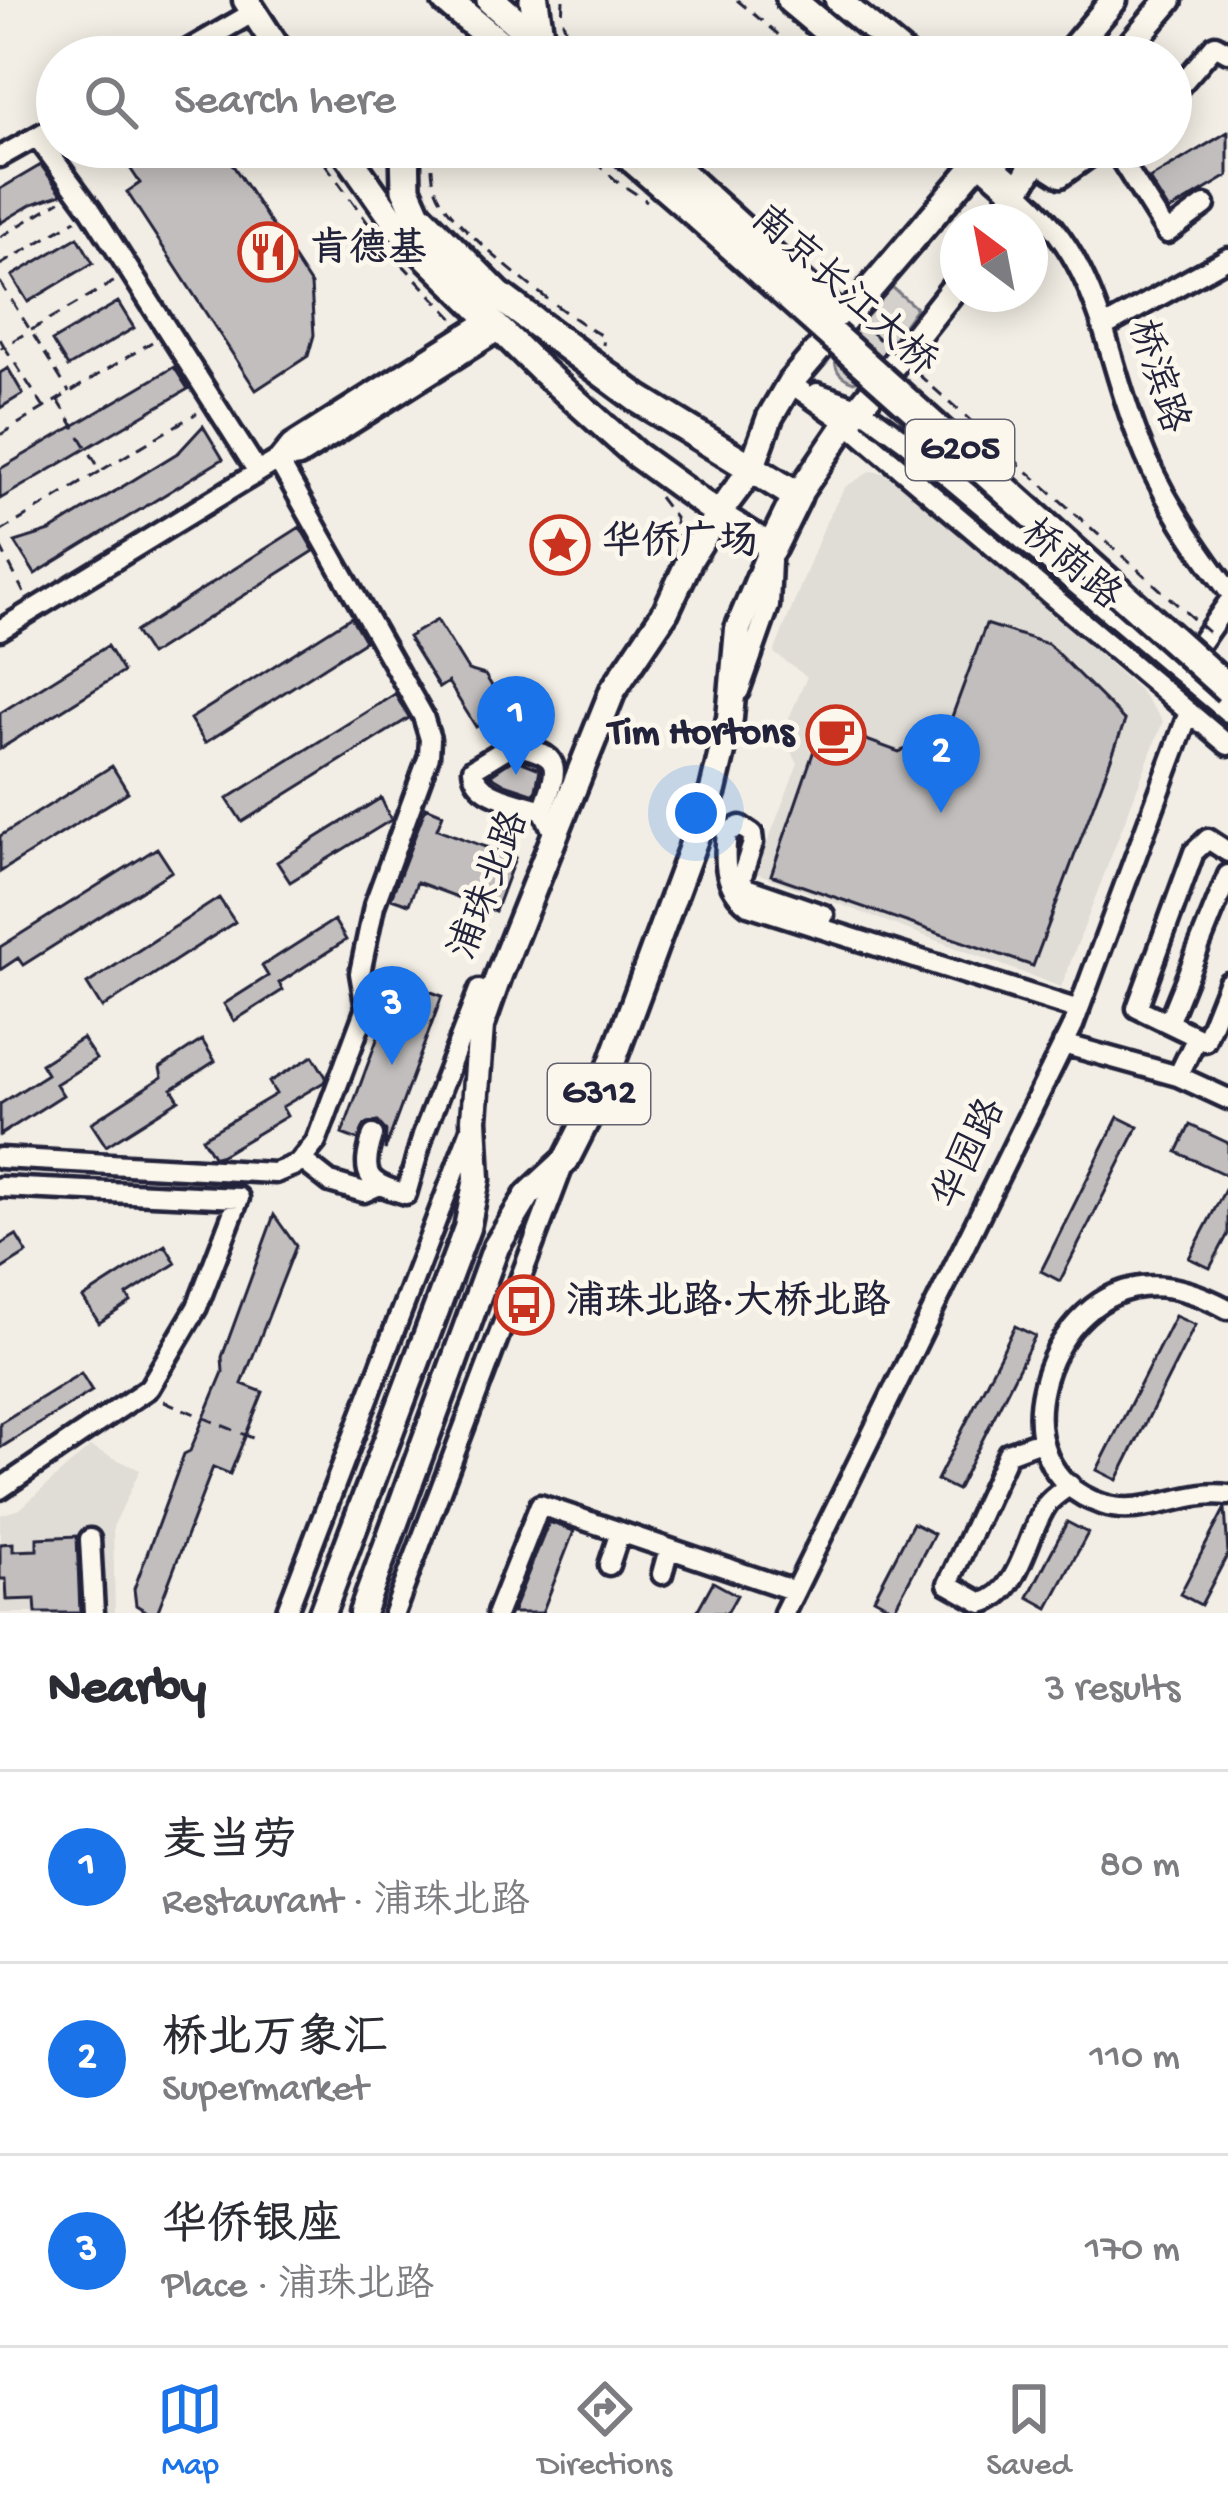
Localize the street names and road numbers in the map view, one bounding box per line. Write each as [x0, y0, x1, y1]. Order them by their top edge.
street label: 南京长江大桥 [740, 195, 946, 388]
street label: 桥滨路 [1115, 313, 1198, 440]
road number: G205 [906, 420, 1014, 480]
street label: 桥荫路 [1009, 509, 1131, 622]
street label: 浦珠北路 [440, 804, 541, 967]
road number: G312 [548, 1064, 650, 1124]
street label: 华园路 [923, 1091, 1018, 1218]

